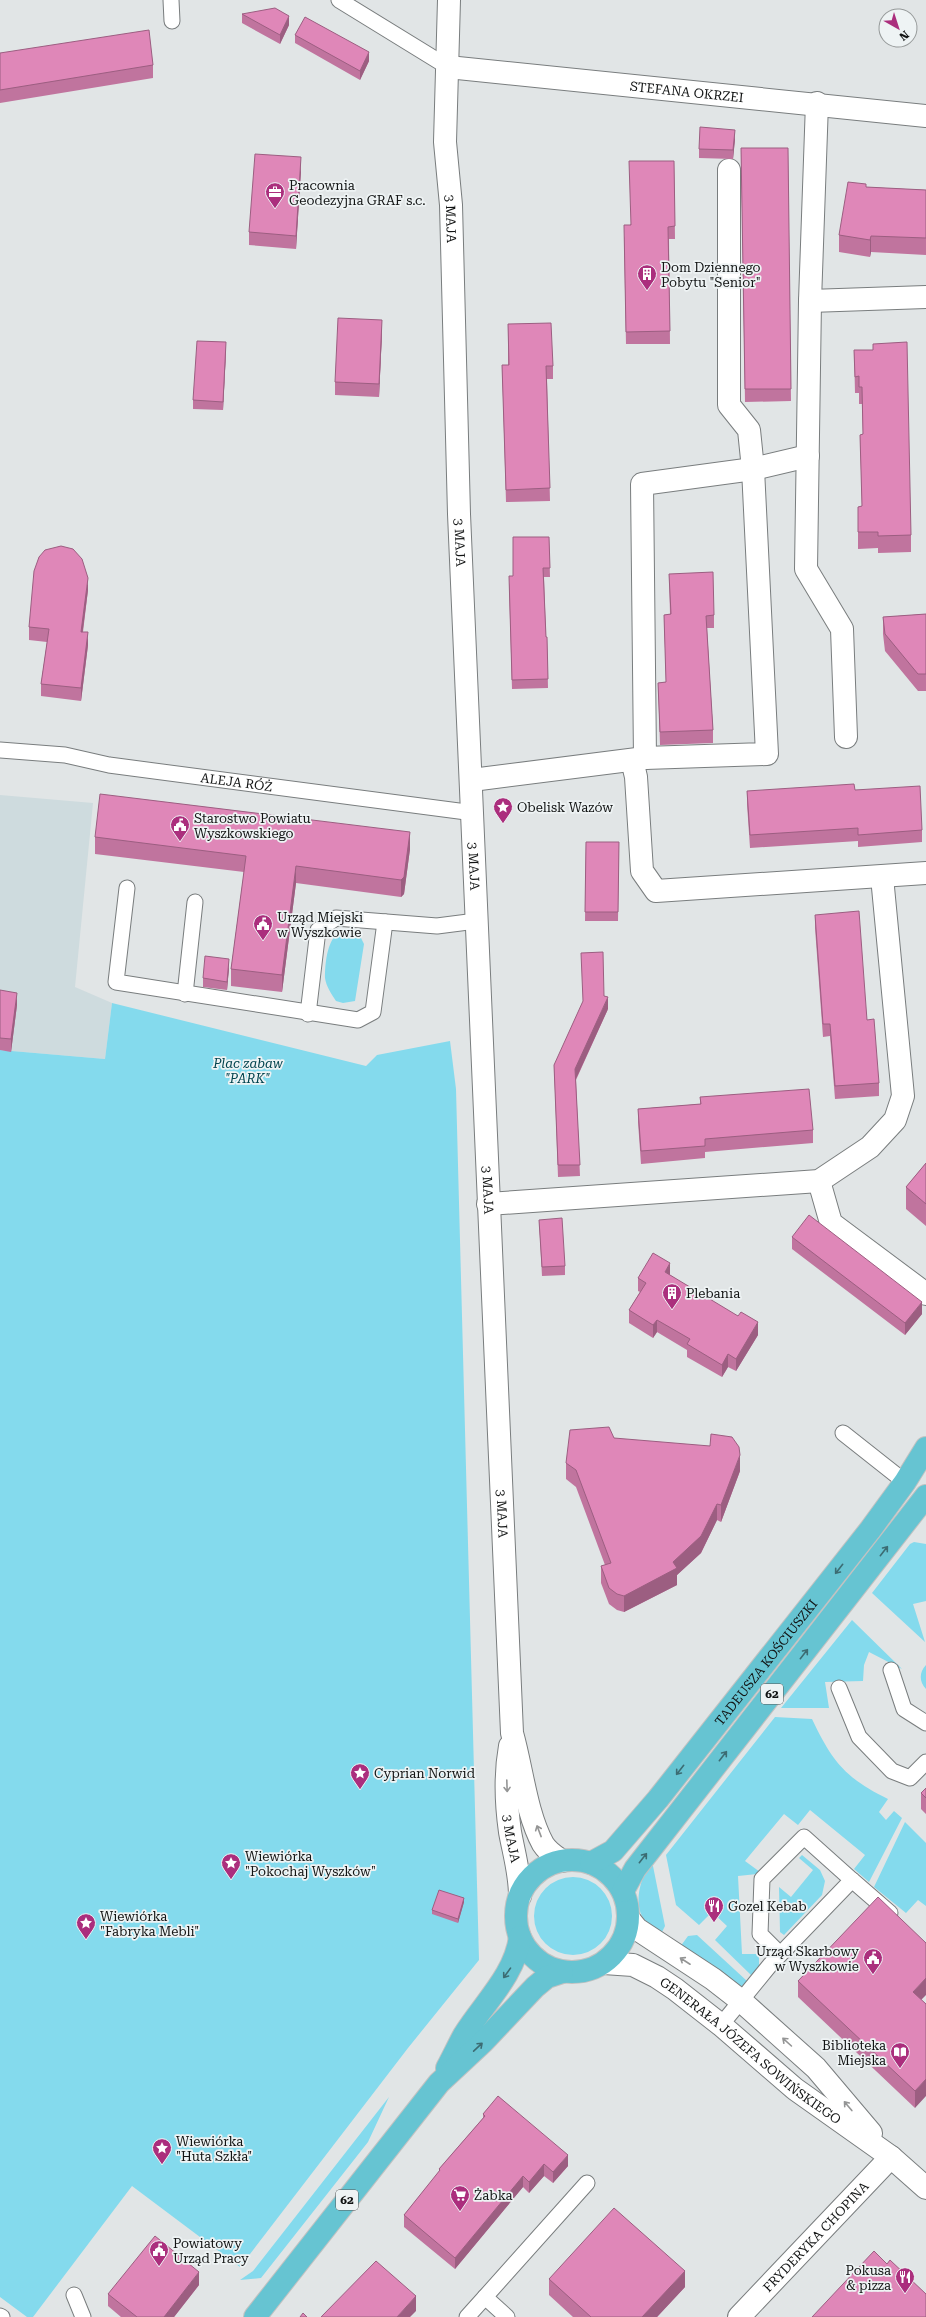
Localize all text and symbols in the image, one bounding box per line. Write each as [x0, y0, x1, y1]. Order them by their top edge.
north arrow [878, 8, 918, 48]
text: N [896, 28, 911, 43]
street label: STEFANA OKRZEI [629, 78, 744, 105]
place label: Pracownia Geodezyjna GRAF s.c. [289, 178, 425, 208]
office icon: Pracownia Geodezyjna GRAF s.c. [264, 181, 286, 209]
street label: 3 MAJA [443, 194, 459, 243]
place label: Dom Dziennego Pobytu "Senior" [661, 260, 761, 290]
building icon: Dom Dziennego Pobytu "Senior" [636, 263, 658, 291]
street label: 3 MAJA [452, 518, 469, 567]
street label: ALEJA RÓŻ [200, 770, 273, 794]
place icon: Obelisk Wazów [492, 796, 514, 824]
place label: Obelisk Wazów [517, 800, 613, 815]
place label: Starostwo Powiatu Wyszkowskiego [194, 811, 311, 841]
public building icon: Starostwo Powiatu Wyszkowskiego [169, 814, 191, 842]
street label: 3 MAJA [466, 842, 483, 891]
place label: Urząd Miejski w Wyszkowie [277, 910, 363, 940]
public building icon: Urząd Miejski w Wyszkowie [252, 913, 274, 941]
park label: Plac zabaw "PARK" [212, 1056, 284, 1086]
street label: 3 MAJA [480, 1165, 497, 1214]
building icon: Plebania [661, 1282, 683, 1310]
place label: Plebania [686, 1286, 740, 1301]
street label: 3 MAJA [494, 1489, 511, 1538]
one-way arrow [880, 1546, 889, 1557]
one-way arrow [834, 1564, 843, 1575]
street label: TADEUSZA KOŚCIUSZKI [712, 1596, 820, 1728]
one-way arrow [800, 1648, 808, 1659]
road number: 62 [761, 1684, 783, 1704]
one-way arrow [719, 1750, 728, 1761]
place icon: Cyprian Norwid [349, 1762, 371, 1790]
one-way arrow [676, 1765, 685, 1776]
place label: Cyprian Norwid [374, 1766, 476, 1781]
one-way arrow [504, 1779, 511, 1792]
street label: 3 MAJA [500, 1814, 524, 1864]
one-way arrow [534, 1825, 542, 1837]
place label: Wiewiórka "Pokochaj Wyszków" [245, 1849, 376, 1879]
place icon: Wiewiórka "Pokochaj Wyszków" [220, 1852, 242, 1880]
one-way arrow [639, 1853, 648, 1864]
restaurant icon: Gozel Kebab [703, 1895, 725, 1923]
place label: Gozel Kebab [728, 1899, 807, 1914]
place label: Wiewiórka "Fabryka Mebli" [100, 1909, 199, 1939]
place icon: Wiewiórka "Fabryka Mebli" [75, 1912, 97, 1940]
place label: Urząd Skarbowy w Wyszkowie [756, 1944, 859, 1974]
public building icon: Urząd Skarbowy w Wyszkowie [862, 1947, 884, 1975]
one-way arrow [680, 1957, 691, 1965]
one-way arrow [503, 1968, 511, 1979]
street label: GENERAŁA JÓZEFA SOWIŃSKIEGO [657, 1974, 844, 2127]
one-way arrow [782, 2038, 792, 2047]
place label: Biblioteka Miejska [822, 2038, 886, 2068]
library icon: Biblioteka Miejska [889, 2041, 911, 2069]
one-way arrow [473, 2042, 483, 2052]
one-way arrow [843, 2100, 852, 2111]
place label: Wiewiórka "Huta Szkła" [176, 2134, 252, 2164]
place icon: Wiewiórka "Huta Szkła" [151, 2137, 173, 2165]
street label: FRYDERYKA CHOPINA [760, 2178, 871, 2295]
supermarket icon: Żabka [449, 2184, 471, 2212]
place label: Żabka [474, 2188, 512, 2203]
road number: 62 [336, 2190, 358, 2210]
place label: Powiatowy Urząd Pracy [173, 2236, 249, 2266]
public building icon: Powiatowy Urząd Pracy [148, 2239, 170, 2267]
place label: Pokusa & pizza [846, 2263, 891, 2293]
restaurant icon: Pokusa & pizza [894, 2266, 916, 2294]

